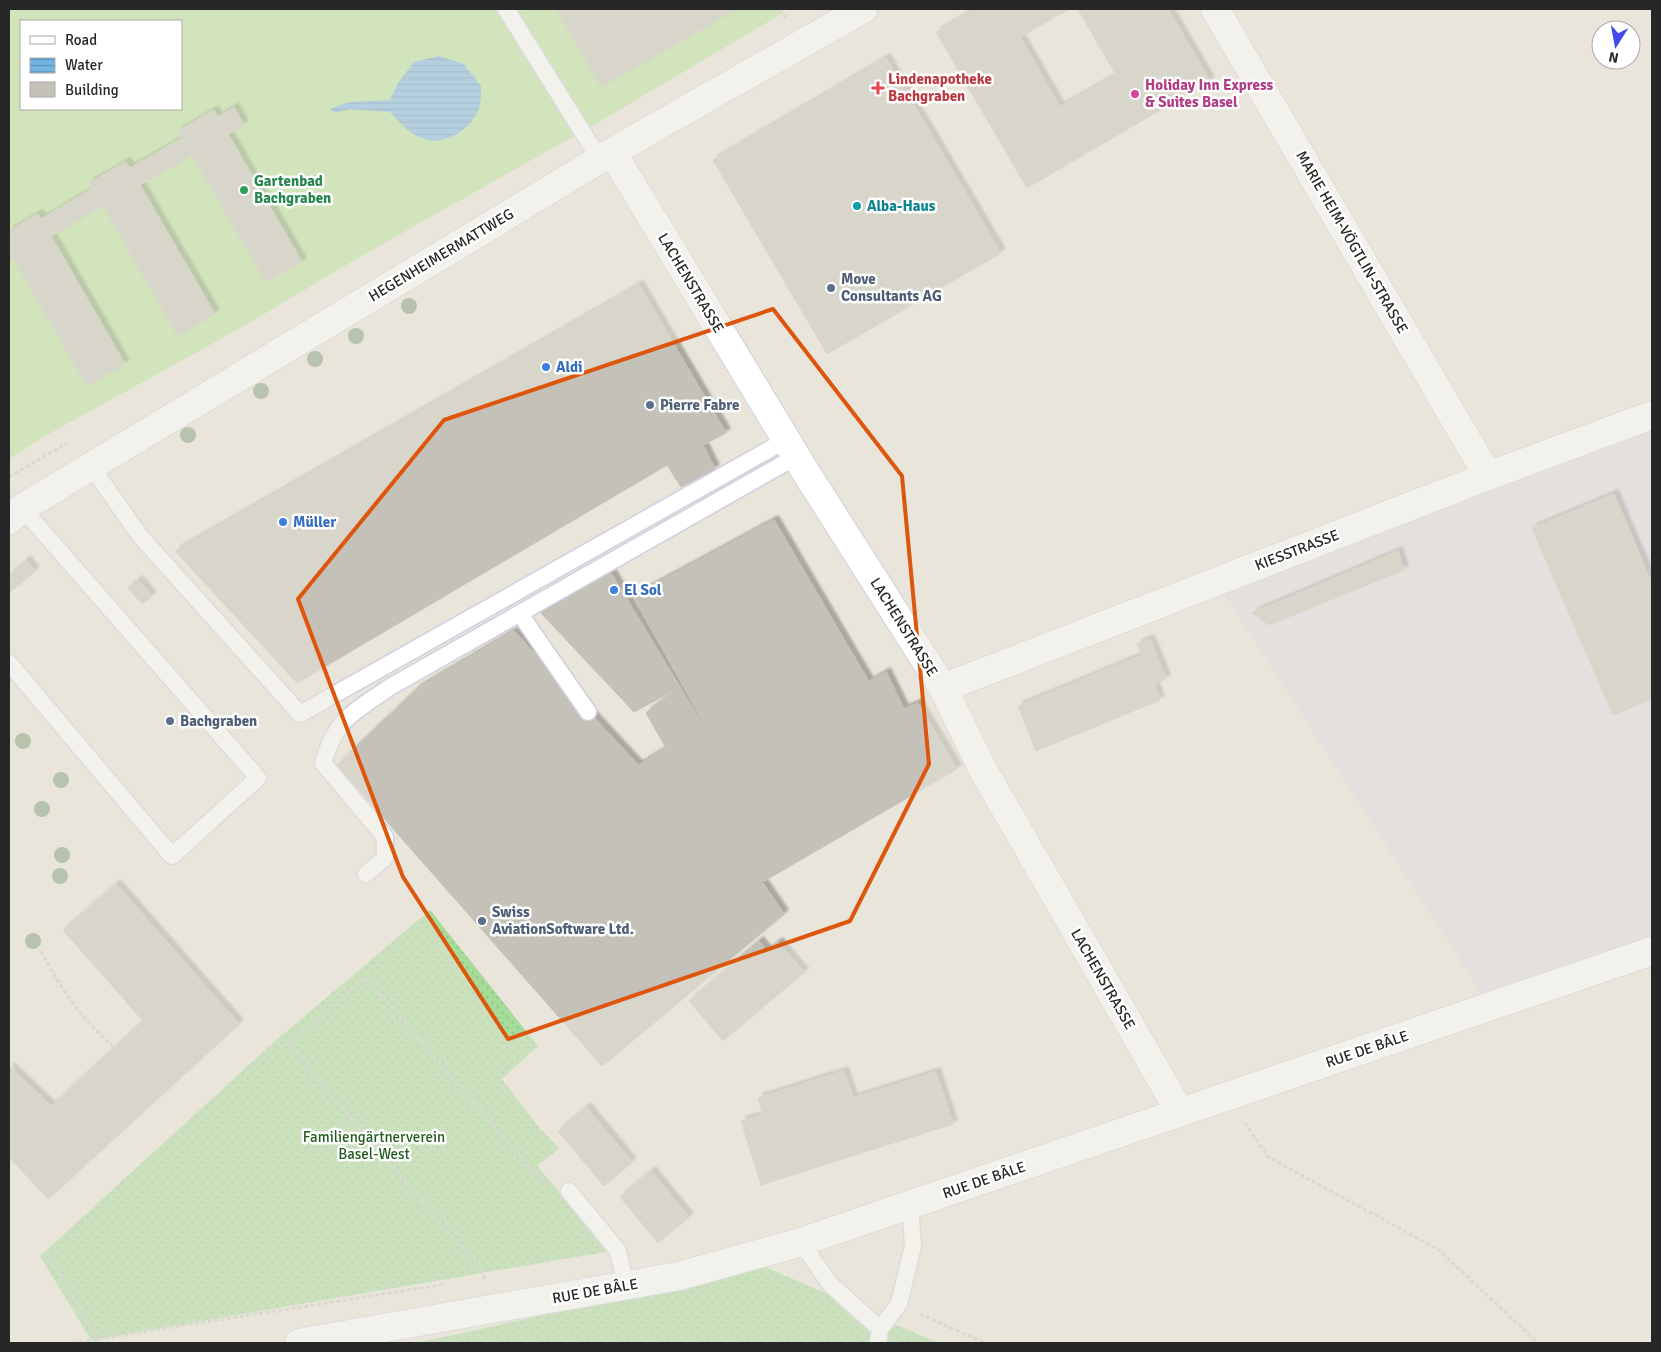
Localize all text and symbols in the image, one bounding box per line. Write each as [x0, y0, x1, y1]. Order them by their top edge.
legend [20, 20, 182, 110]
north arrow [1591, 20, 1641, 70]
text: Road [65, 31, 97, 49]
text: N [1607, 48, 1620, 67]
text: Water [65, 56, 103, 74]
place label: Lindenapotheke Bachgraben [888, 70, 992, 105]
place label: Holiday Inn Express & Suites Basel [1145, 76, 1274, 111]
text: Building [65, 81, 119, 99]
marker: Lindenapotheke Bachgraben [872, 82, 884, 94]
marker: Holiday Inn Express & Suites Basel [1129, 88, 1141, 100]
street label: MARIE HEIM-VÖGTLIN-STRASSE [1292, 147, 1412, 337]
place label: Gartenbad Bachgraben [254, 172, 331, 207]
marker: Gartenbad Bachgraben [238, 184, 250, 196]
place label: Alba-Haus [867, 197, 936, 215]
marker: Alba-Haus [851, 200, 863, 212]
street label: HEGENHEIMERMATTWEG [365, 205, 517, 305]
street label: LACHENSTRASSE [654, 230, 728, 336]
place label: Move Consultants AG [841, 270, 942, 305]
marker: Move Consultants AG [825, 282, 837, 294]
place label: Aldi [556, 358, 583, 376]
marker: Aldi [540, 361, 552, 373]
place label: Pierre Fabre [660, 396, 740, 414]
marker: Pierre Fabre [644, 399, 656, 411]
place label: Müller [293, 513, 336, 531]
marker: Müller [277, 516, 289, 528]
street label: KIESSTRASSE [1252, 526, 1342, 574]
street label: LACHENSTRASSE [866, 574, 942, 680]
place label: El Sol [624, 581, 662, 599]
marker: El Sol [608, 584, 620, 596]
place label: Bachgraben [180, 712, 257, 730]
marker: Bachgraben [164, 715, 176, 727]
place label: Swiss AviationSoftware Ltd. [492, 903, 634, 938]
marker: Swiss AviationSoftware Ltd. [476, 915, 488, 927]
street label: LACHENSTRASSE [1067, 925, 1139, 1033]
street label: RUE DE BÂLE [1323, 1026, 1411, 1072]
park label: Familiengärtnerverein Basel-West [303, 1128, 445, 1163]
street label: RUE DE BÂLE [940, 1157, 1028, 1203]
street label: RUE DE BÂLE [551, 1275, 639, 1307]

